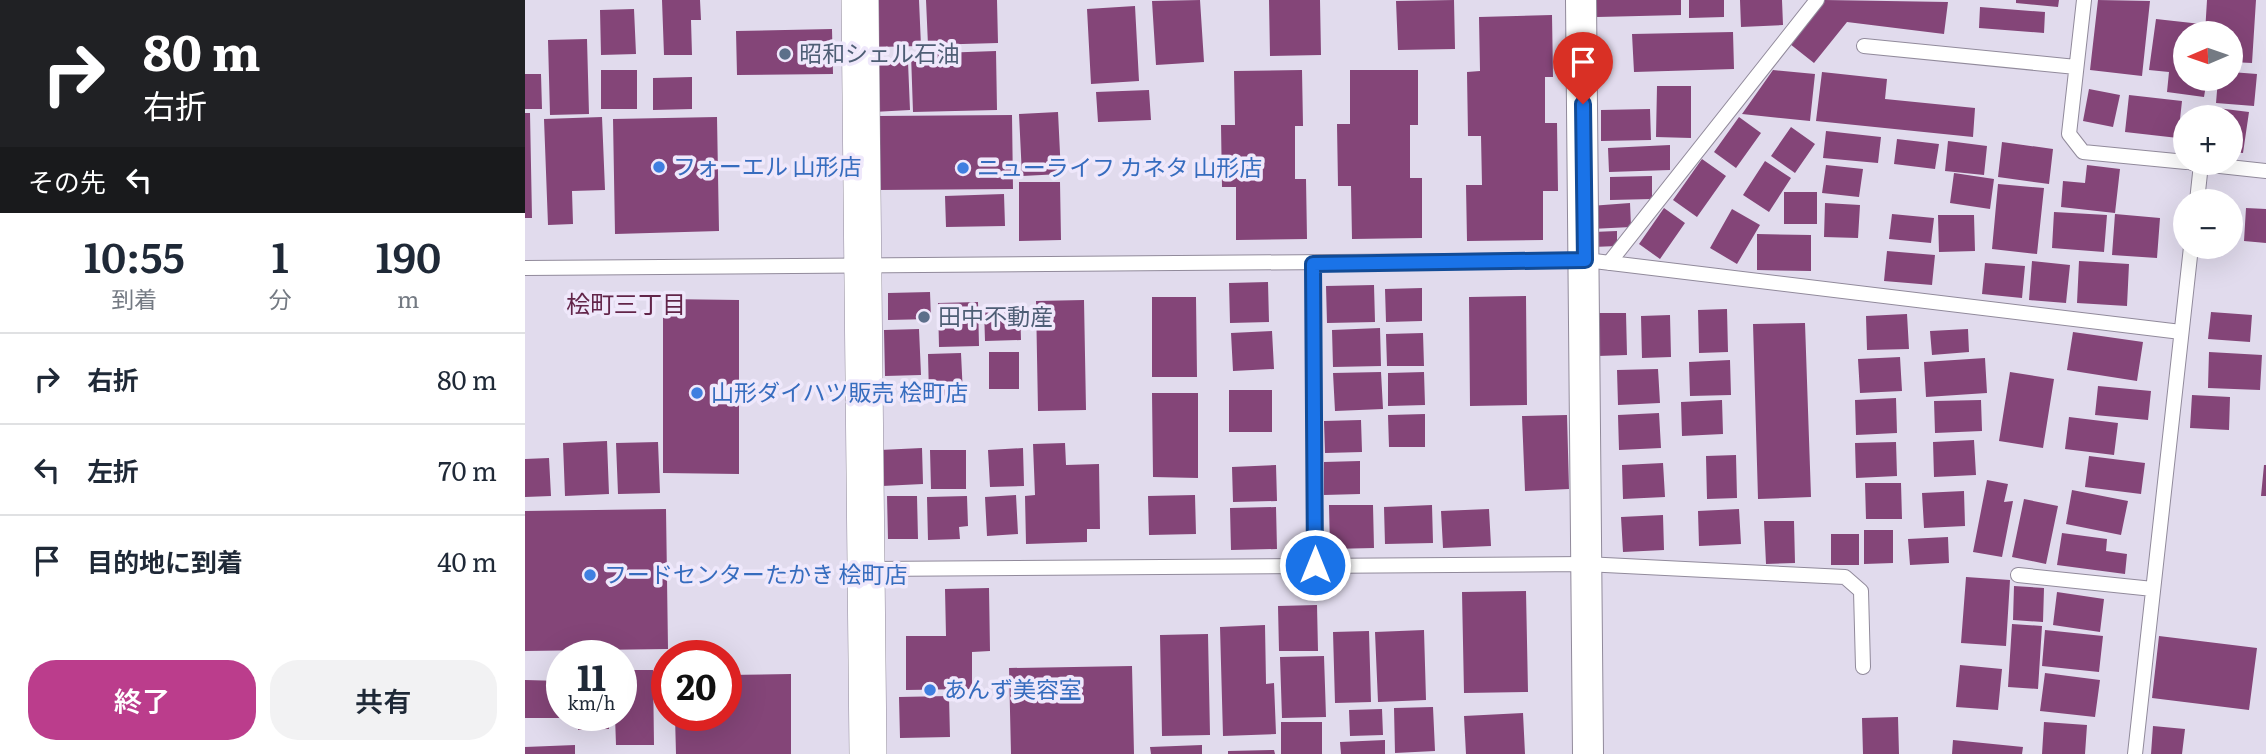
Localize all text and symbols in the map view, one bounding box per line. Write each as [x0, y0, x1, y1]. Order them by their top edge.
text: 80 m [143, 13, 261, 86]
north arrow [2173, 21, 2243, 91]
map controls [2173, 21, 2243, 259]
icon: right [28, 28, 119, 119]
pin [1553, 32, 1613, 104]
place label: 昭和シェル石油 [799, 35, 960, 69]
icon: arrive [1564, 43, 1602, 81]
marker: 昭和シェル石油 [777, 46, 793, 62]
text: 右折 [143, 80, 207, 128]
button: + [2173, 105, 2243, 175]
place label: フォーエル 山形店 [673, 148, 862, 182]
place label: ニューライフ カネタ 山形店 [977, 149, 1262, 183]
marker: フォーエル 山形店 [651, 159, 667, 175]
marker: ニューライフ カネタ 山形店 [955, 160, 971, 176]
text: その先 [28, 161, 106, 200]
icon: left [120, 161, 158, 199]
button: − [2173, 189, 2243, 259]
text: 10:55 [84, 224, 185, 286]
text: 1 [271, 224, 289, 286]
text: 190 [375, 224, 441, 286]
text: 到着 [111, 281, 157, 315]
text: 分 [269, 281, 292, 315]
text: m [397, 281, 419, 315]
district label: 桧町三丁目 [566, 285, 686, 320]
place label: 田中不動産 [938, 298, 1053, 332]
marker: 田中不動産 [916, 309, 932, 325]
text: 右折 [87, 359, 139, 398]
text: 80 m [437, 359, 497, 398]
icon: right [28, 360, 66, 398]
place label: 山形ダイハツ販売 桧町店 [711, 374, 968, 408]
marker: 山形ダイハツ販売 桧町店 [689, 385, 705, 401]
text: 左折 [87, 450, 139, 489]
text: 70 m [438, 450, 497, 489]
icon: left [28, 451, 66, 489]
position arrow [1278, 528, 1352, 602]
text: 目的地に到着 [87, 541, 243, 580]
text: 40 m [437, 541, 497, 580]
icon: arrive [28, 542, 66, 580]
place label: フードセンターたかき 桧町店 [604, 556, 908, 590]
marker: フードセンターたかき 桧町店 [582, 567, 598, 583]
speed limit sign: 20 [651, 640, 742, 731]
text: 11 [577, 650, 606, 702]
button: 終了 [28, 660, 256, 740]
button: 共有 [270, 660, 497, 740]
place label: あんず美容室 [944, 671, 1082, 705]
marker: あんず美容室 [922, 682, 938, 698]
text: km/h [568, 689, 615, 716]

